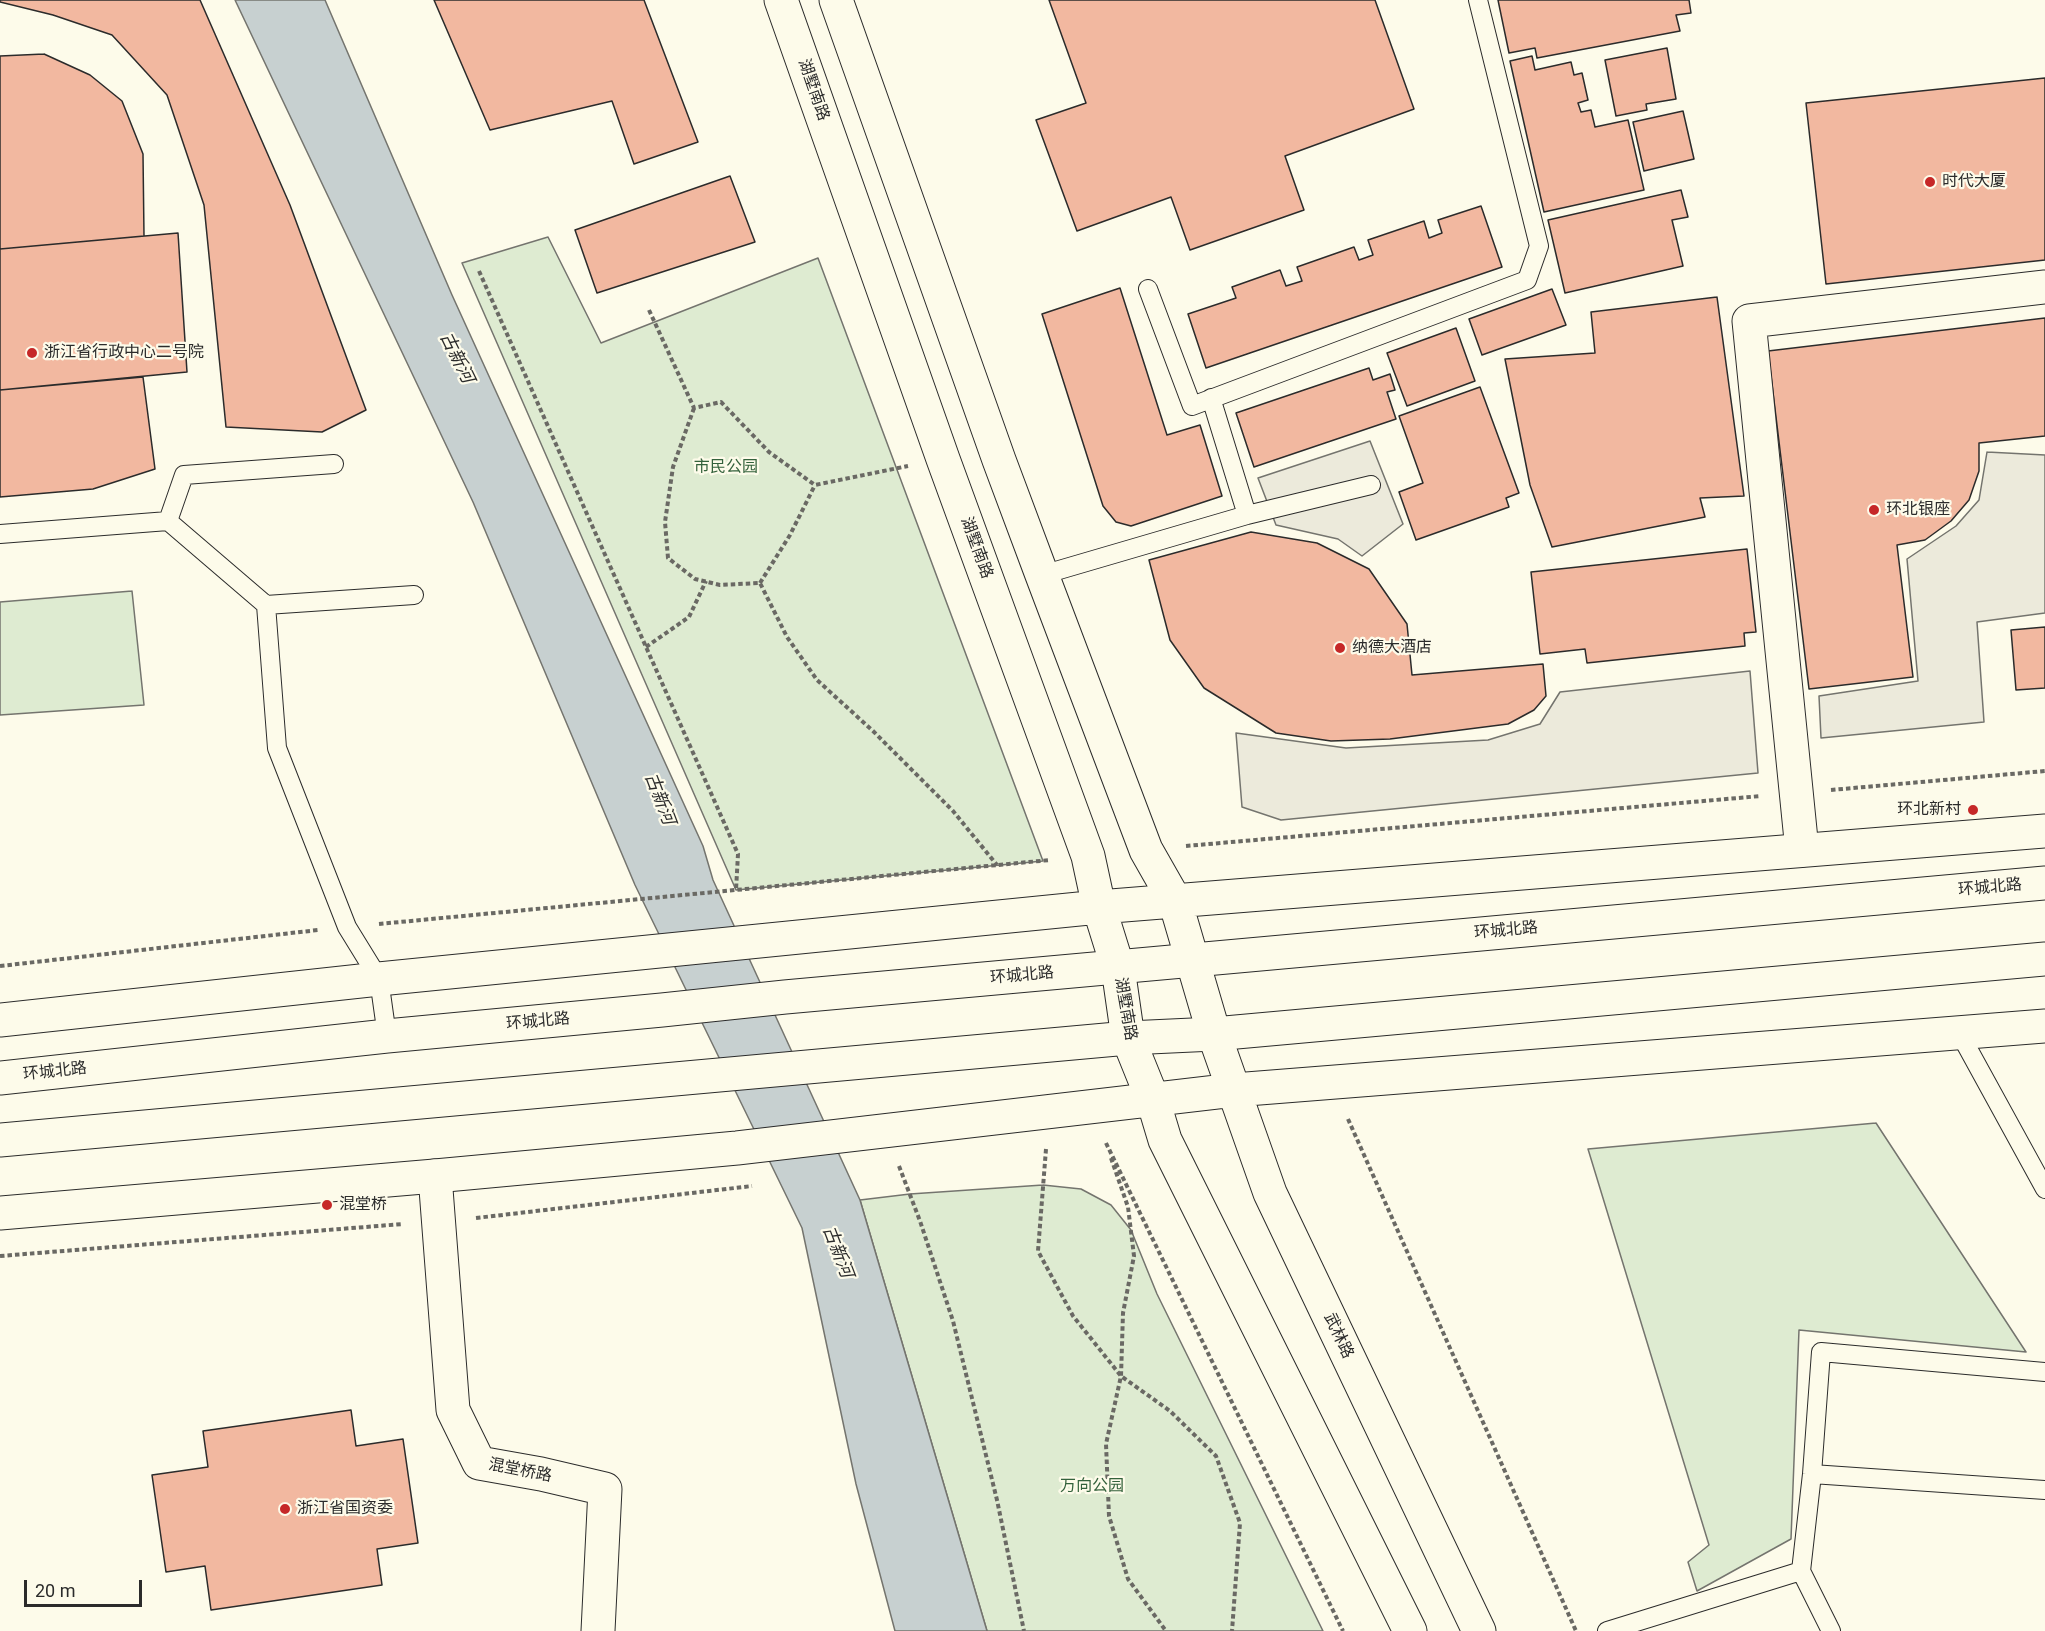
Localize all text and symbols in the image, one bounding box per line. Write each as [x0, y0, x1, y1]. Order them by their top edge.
street label: 湖墅南路 [794, 57, 832, 123]
place label: 时代大厦 [1942, 172, 2006, 192]
marker: 时代大厦 [1923, 175, 1937, 189]
water label: 古新河 [434, 329, 478, 387]
place label: 浙江省行政中心二号院 [44, 343, 204, 363]
marker: 浙江省行政中心二号院 [25, 346, 39, 360]
park label: 市民公园 [694, 458, 758, 478]
place label: 环北银座 [1886, 500, 1950, 520]
marker: 环北银座 [1867, 503, 1881, 517]
street label: 湖墅南路 [956, 515, 996, 581]
place label: 纳德大酒店 [1352, 638, 1432, 658]
marker: 纳德大酒店 [1333, 641, 1347, 655]
water label: 古新河 [639, 770, 679, 828]
place label: 环北新村 [1897, 800, 1961, 820]
marker: 环北新村 [1966, 803, 1980, 817]
street label: 环城北路 [1957, 876, 2023, 900]
street label: 环城北路 [1473, 919, 1539, 943]
street label: 环城北路 [989, 964, 1055, 988]
street label: 湖墅南路 [1110, 976, 1140, 1042]
street label: 环城北路 [505, 1010, 571, 1034]
street label: 环城北路 [22, 1059, 88, 1085]
place label: 混堂桥 [339, 1195, 387, 1215]
marker: 混堂桥 [320, 1198, 334, 1212]
water label: 古新河 [817, 1223, 857, 1281]
street label: 武林路 [1319, 1310, 1357, 1362]
street label: 混堂桥路 [487, 1455, 553, 1487]
park label: 万向公园 [1060, 1477, 1124, 1497]
place label: 浙江省国资委 [297, 1499, 393, 1519]
marker: 浙江省国资委 [278, 1502, 292, 1516]
scale bar [27, 1568, 146, 1606]
text: 20 m [35, 1580, 75, 1601]

